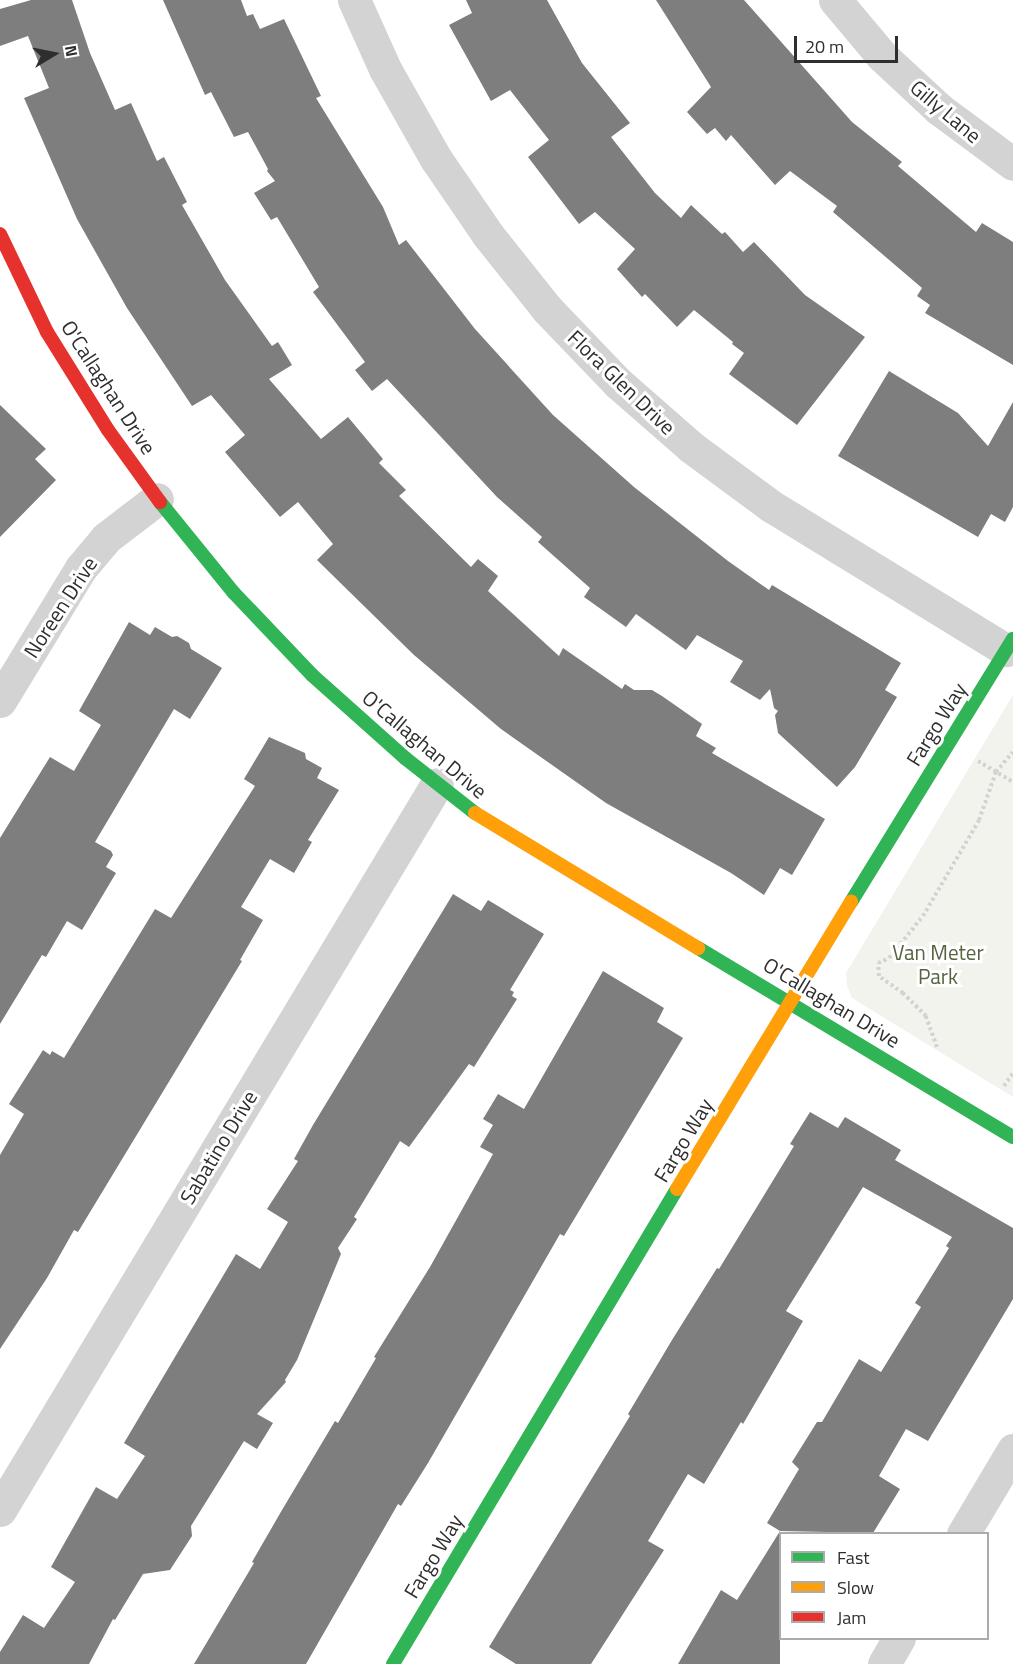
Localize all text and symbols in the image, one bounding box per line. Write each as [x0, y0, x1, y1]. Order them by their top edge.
north arrow [24, 24, 84, 84]
scale bar [797, 24, 900, 62]
text: 20 m [805, 33, 844, 60]
text: N [59, 43, 85, 58]
street label: Gilly Lane [906, 74, 986, 148]
street label: O'Callaghan Drive [56, 315, 162, 459]
street label: Flora Glen Drive [563, 324, 681, 440]
street label: Noreen Drive [18, 552, 102, 662]
street label: Fargo Way [901, 678, 971, 770]
street label: O'Callaghan Drive [358, 685, 492, 803]
park label: Van Meter Park [892, 939, 984, 989]
street label: O'Callaghan Drive [759, 951, 905, 1053]
street label: Sabatino Drive [174, 1086, 262, 1208]
street label: Fargo Way [648, 1094, 718, 1186]
street label: Fargo Way [398, 1510, 468, 1602]
legend [779, 1532, 989, 1640]
text: Fast [837, 1544, 870, 1571]
text: Slow [837, 1574, 874, 1601]
text: Jam [837, 1604, 866, 1631]

